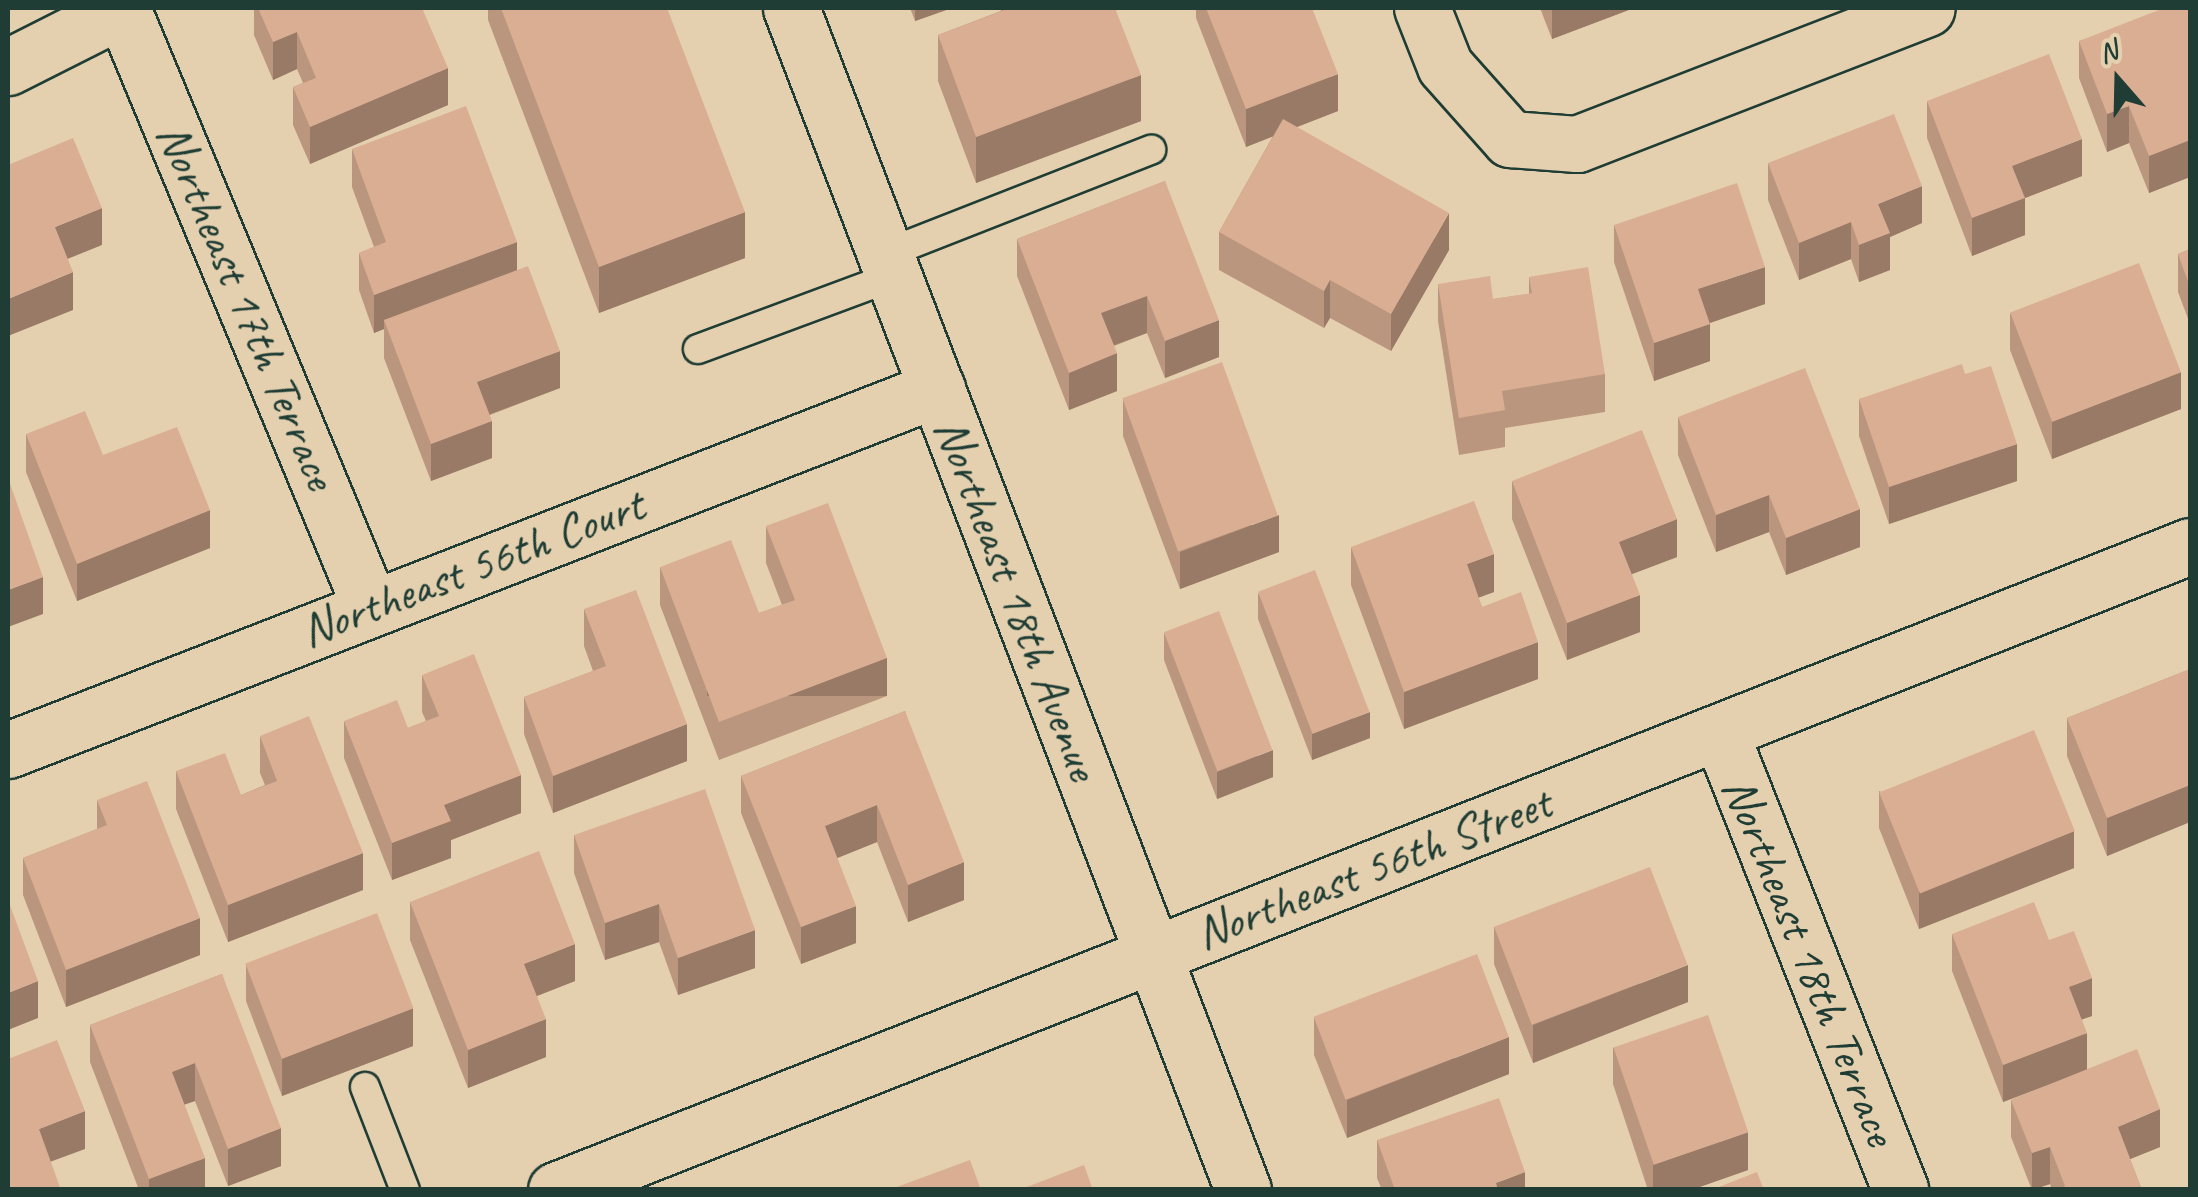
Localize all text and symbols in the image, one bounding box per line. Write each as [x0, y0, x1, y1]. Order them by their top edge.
north arrow [2068, 30, 2168, 130]
text: N [2093, 32, 2122, 71]
street label: Northeast 17th Terrace [144, 114, 350, 498]
street label: Northeast 18th Avenue [922, 410, 1112, 788]
street label: Northeast 56th Court [292, 476, 652, 660]
street label: Northeast 18th Terrace [1710, 768, 1910, 1154]
street label: Northeast 56th Street [1187, 774, 1559, 962]

